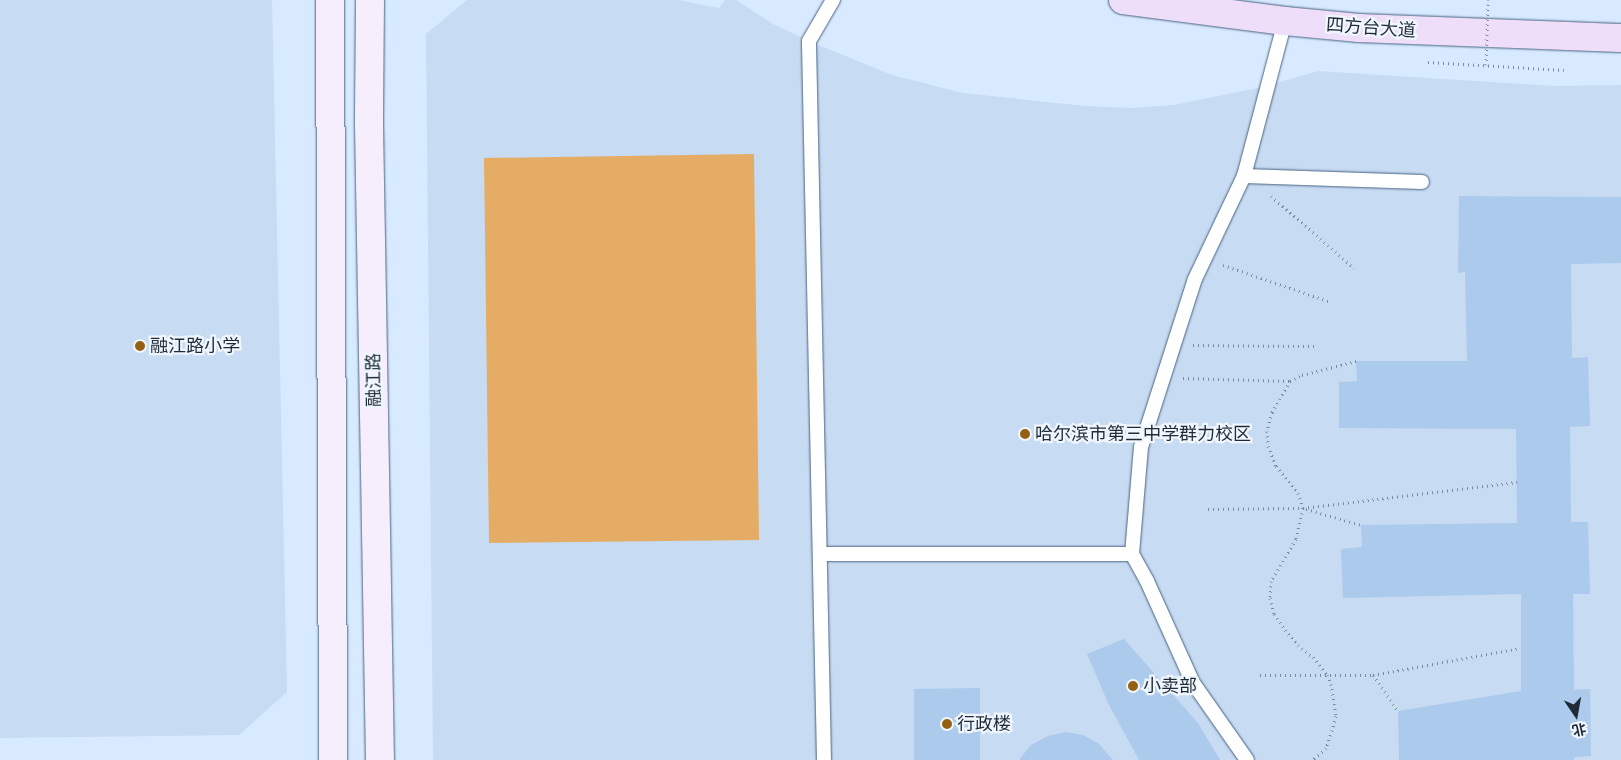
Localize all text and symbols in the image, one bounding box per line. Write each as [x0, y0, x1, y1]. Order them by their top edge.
street label: 四方台大道 [1325, 14, 1417, 42]
place label: 融江路小学 [150, 335, 240, 357]
marker: 融江路小学 [134, 340, 146, 352]
street label: 融江路 [363, 353, 385, 407]
place label: 哈尔滨市第三中学群力校区 [1035, 423, 1251, 445]
marker: 哈尔滨市第三中学群力校区 [1019, 428, 1031, 440]
place label: 小卖部 [1143, 675, 1197, 697]
marker: 小卖部 [1127, 680, 1139, 692]
north arrow [1551, 690, 1601, 740]
place label: 行政楼 [957, 713, 1011, 735]
marker: 行政楼 [941, 718, 953, 730]
text: 北 [1570, 718, 1588, 741]

